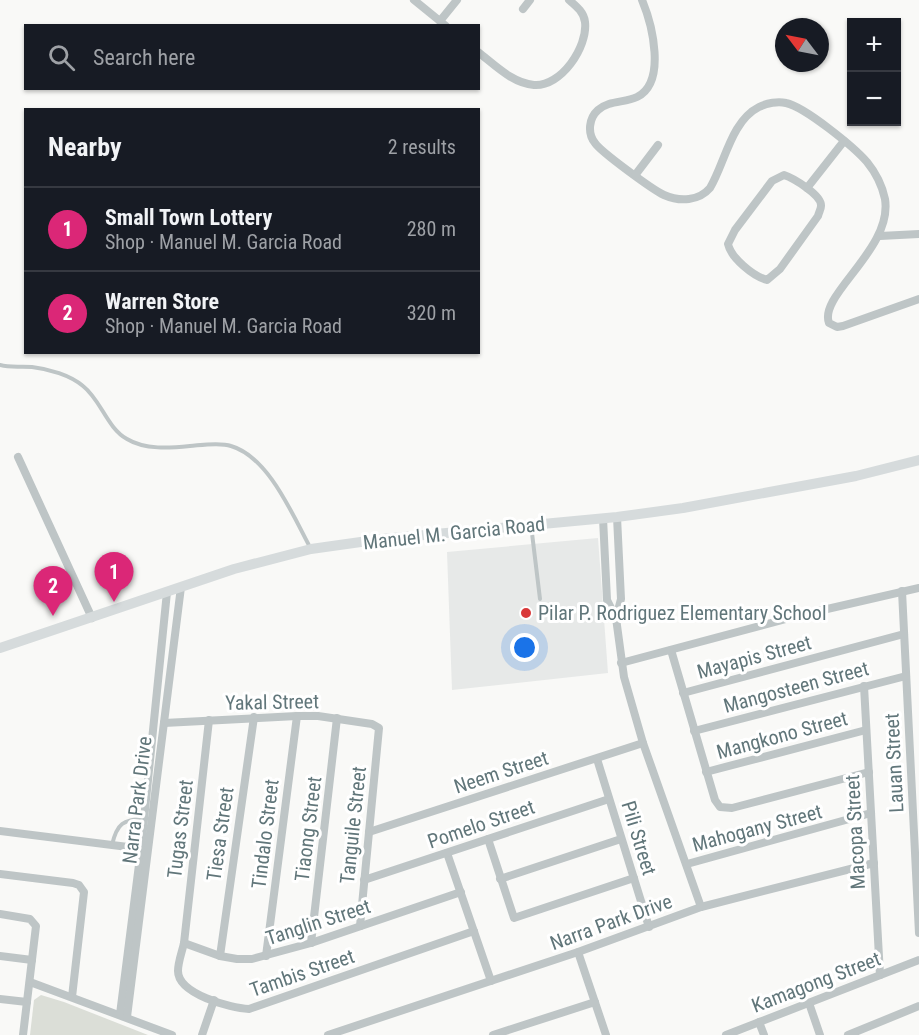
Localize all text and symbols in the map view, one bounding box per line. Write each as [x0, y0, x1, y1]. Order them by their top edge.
north arrow [775, 18, 829, 72]
map controls [847, 18, 901, 126]
button: + [847, 18, 901, 72]
search box [24, 24, 480, 90]
icon: search [45, 41, 78, 74]
text: Search here [93, 45, 195, 70]
button: − [847, 72, 901, 126]
text: Nearby [48, 132, 122, 162]
text: 2 results [388, 135, 456, 159]
text: Small Town Lottery [105, 205, 272, 230]
text: 1 [62, 217, 73, 241]
text: 280 m [407, 217, 456, 241]
text: Shop · Manuel M. Garcia Road [105, 230, 342, 254]
text: Warren Store [105, 289, 219, 314]
text: 2 [62, 301, 73, 325]
text: 320 m [407, 301, 456, 325]
text: Shop · Manuel M. Garcia Road [105, 314, 342, 338]
street label: Manuel M. Garcia Road [362, 511, 546, 555]
pin: 1 [94, 552, 134, 602]
pin: 2 [34, 566, 72, 616]
place label: Pilar P. Rodriguez Elementary School [538, 601, 827, 625]
marker: Pilar P. Rodriguez Elementary School [519, 606, 533, 620]
street label: Mayapis Street [694, 630, 814, 684]
your location [510, 633, 539, 662]
street label: Mangosteen Street [721, 656, 871, 718]
street label: Yakal Street [225, 689, 319, 715]
street label: Mangkono Street [714, 706, 850, 764]
street label: Lauan Street [879, 713, 909, 813]
street label: Narra Park Drive [117, 735, 157, 865]
street label: Neem Street [451, 745, 551, 799]
street label: Tanguile Street [335, 765, 371, 885]
street label: Macopa Street [840, 774, 870, 890]
street label: Tiaong Street [290, 775, 326, 883]
street label: Tugas Street [162, 778, 198, 880]
street label: Tindalo Street [246, 778, 284, 890]
street label: Tiesa Street [202, 785, 238, 882]
street label: Pomelo Street [424, 794, 538, 853]
street label: Pili Street [616, 798, 662, 878]
street label: Mahogany Street [690, 799, 825, 857]
street label: Narra Park Drive [547, 889, 675, 955]
street label: Tanglin Street [263, 894, 374, 950]
street label: Tambis Street [247, 944, 357, 1002]
street label: Kamagong Street [748, 946, 884, 1018]

